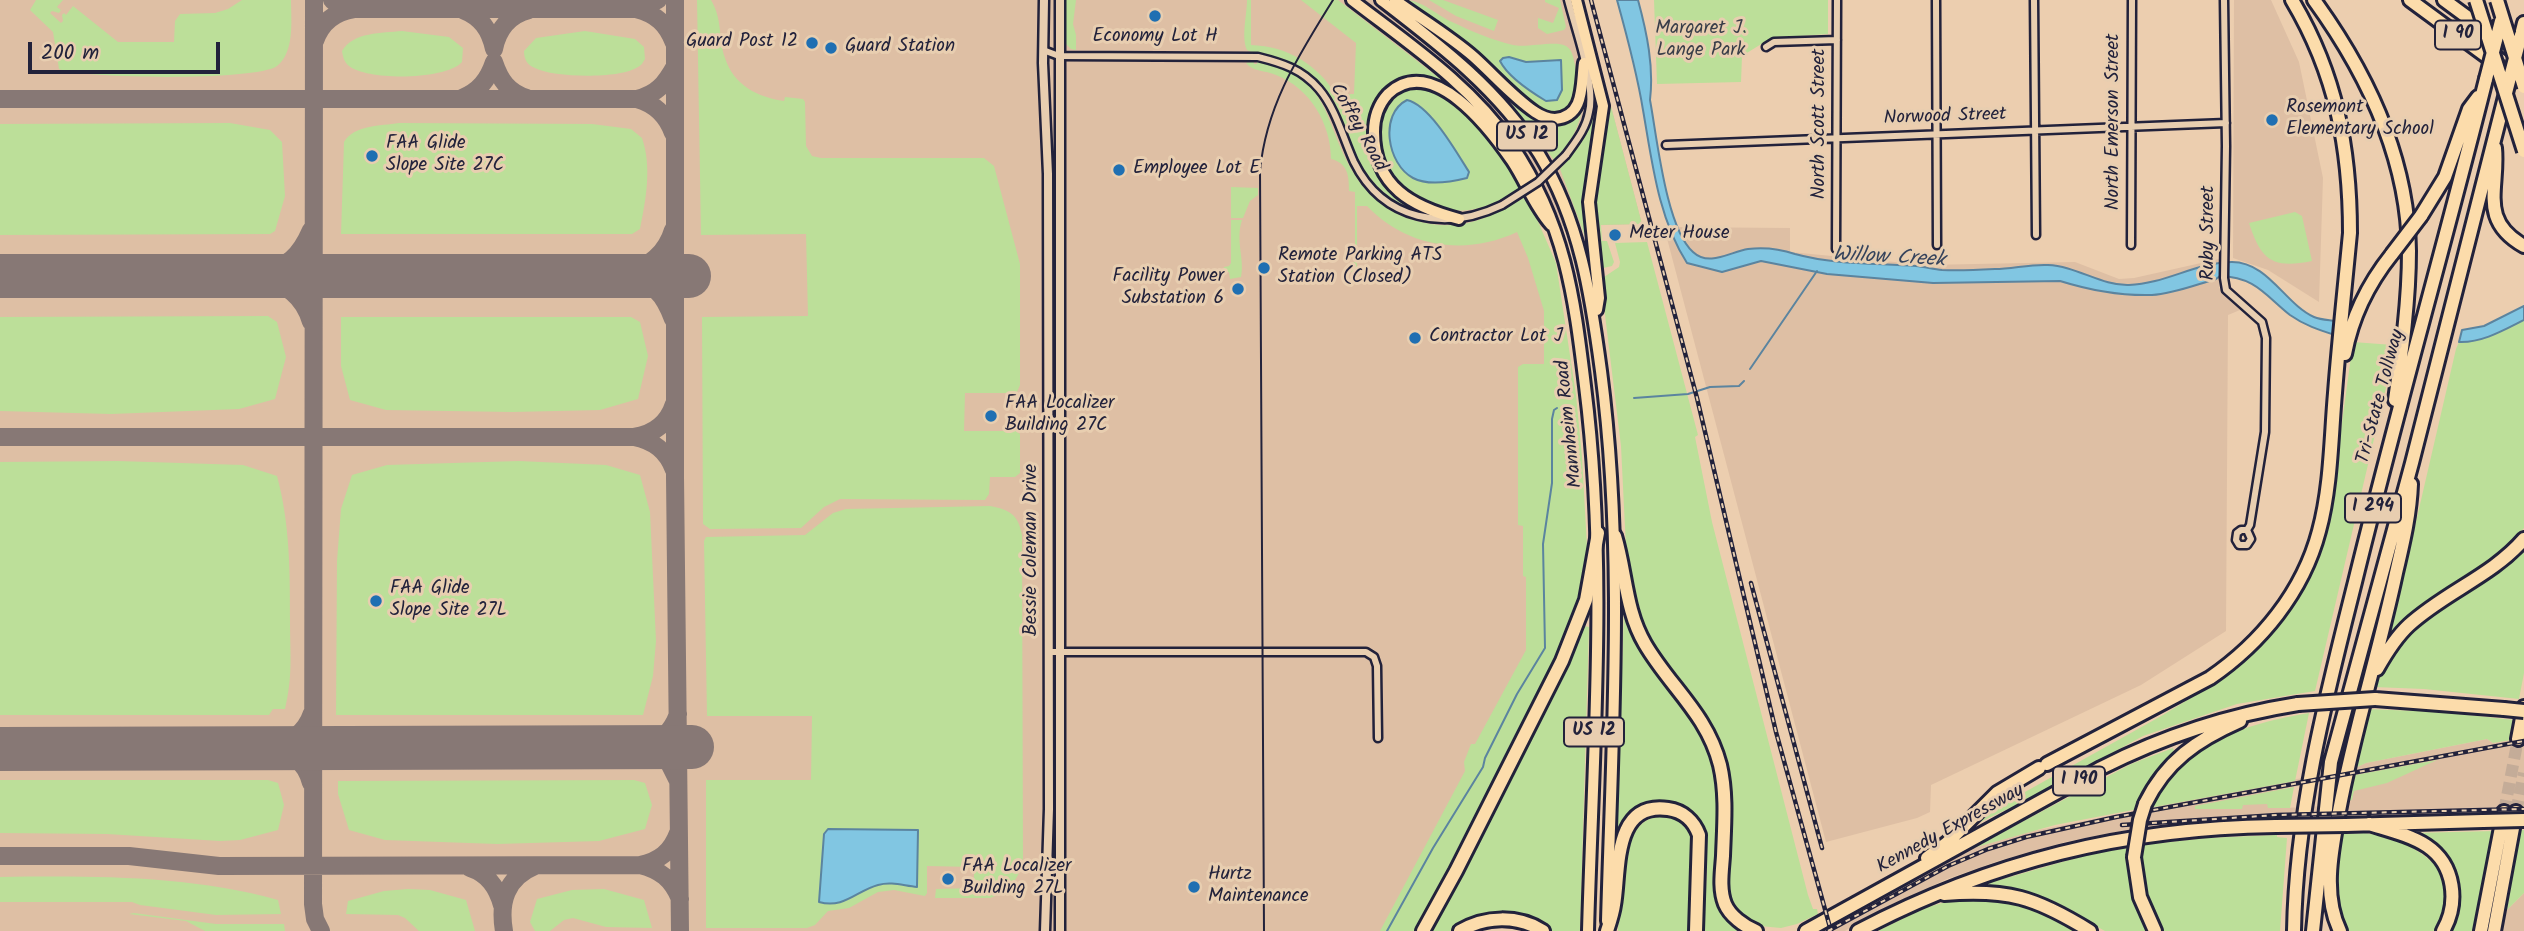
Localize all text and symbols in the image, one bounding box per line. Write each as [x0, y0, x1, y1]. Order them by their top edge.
marker: Economy Lot H [1147, 8, 1163, 24]
park label: Margaret J. Lange Park [1655, 19, 1747, 63]
road number: I 90 [2435, 20, 2481, 50]
place label: Economy Lot H [1092, 27, 1218, 49]
scale bar [32, 28, 224, 72]
place label: Guard Post 12 [686, 32, 798, 54]
street label: North Emerson Street [2104, 34, 2126, 210]
marker: Guard Post 12 [804, 35, 820, 51]
text: 200 m [41, 37, 99, 70]
place label: Guard Station [845, 37, 955, 59]
marker: Guard Station [823, 40, 839, 56]
street label: North Scott Street [1810, 49, 1832, 199]
street label: Coffey Road [1323, 80, 1391, 176]
place label: Rosemont Elementary School [2286, 98, 2434, 142]
street label: Norwood Street [1883, 104, 2007, 132]
marker: Rosemont Elementary School [2264, 112, 2280, 128]
road number: US 12 [1497, 121, 1557, 150]
place label: FAA Glide Slope Site 27C [386, 134, 504, 178]
marker: FAA Glide Slope Site 27C [364, 148, 380, 164]
place label: Employee Lot E [1133, 159, 1260, 181]
marker: Employee Lot E [1111, 162, 1127, 178]
street label: Ruby Street [2199, 186, 2221, 280]
place label: Meter House [1629, 224, 1729, 246]
marker: Meter House [1607, 227, 1623, 243]
water label: Willow Creek [1832, 243, 1946, 275]
place label: Remote Parking ATS Station (Closed) [1278, 246, 1442, 290]
marker: Remote Parking ATS Station (Closed) [1256, 260, 1272, 276]
place label: Facility Power Substation 6 [1113, 267, 1224, 311]
marker: Facility Power Substation 6 [1230, 281, 1246, 297]
place label: Contractor Lot J [1429, 327, 1563, 349]
street label: Tri-State Tollway [2353, 327, 2411, 467]
marker: Contractor Lot J [1407, 330, 1423, 346]
street label: Mannheim Road [1553, 359, 1589, 489]
place label: FAA Localizer Building 27C [1005, 394, 1114, 438]
marker: FAA Localizer Building 27C [983, 408, 999, 424]
street label: Bessie Coleman Drive [1022, 464, 1044, 636]
road number: I 294 [2345, 494, 2401, 522]
place label: FAA Glide Slope Site 27L [390, 579, 507, 623]
marker: FAA Glide Slope Site 27L [368, 593, 384, 609]
road number: US 12 [1564, 718, 1624, 746]
road number: I 190 [2053, 766, 2105, 796]
street label: Kennedy Expressway [1874, 780, 2028, 880]
place label: FAA Localizer Building 27L [962, 857, 1071, 901]
place label: Hurtz Maintenance [1208, 865, 1309, 909]
marker: FAA Localizer Building 27L [940, 871, 956, 887]
marker: Hurtz Maintenance [1186, 879, 1202, 895]

